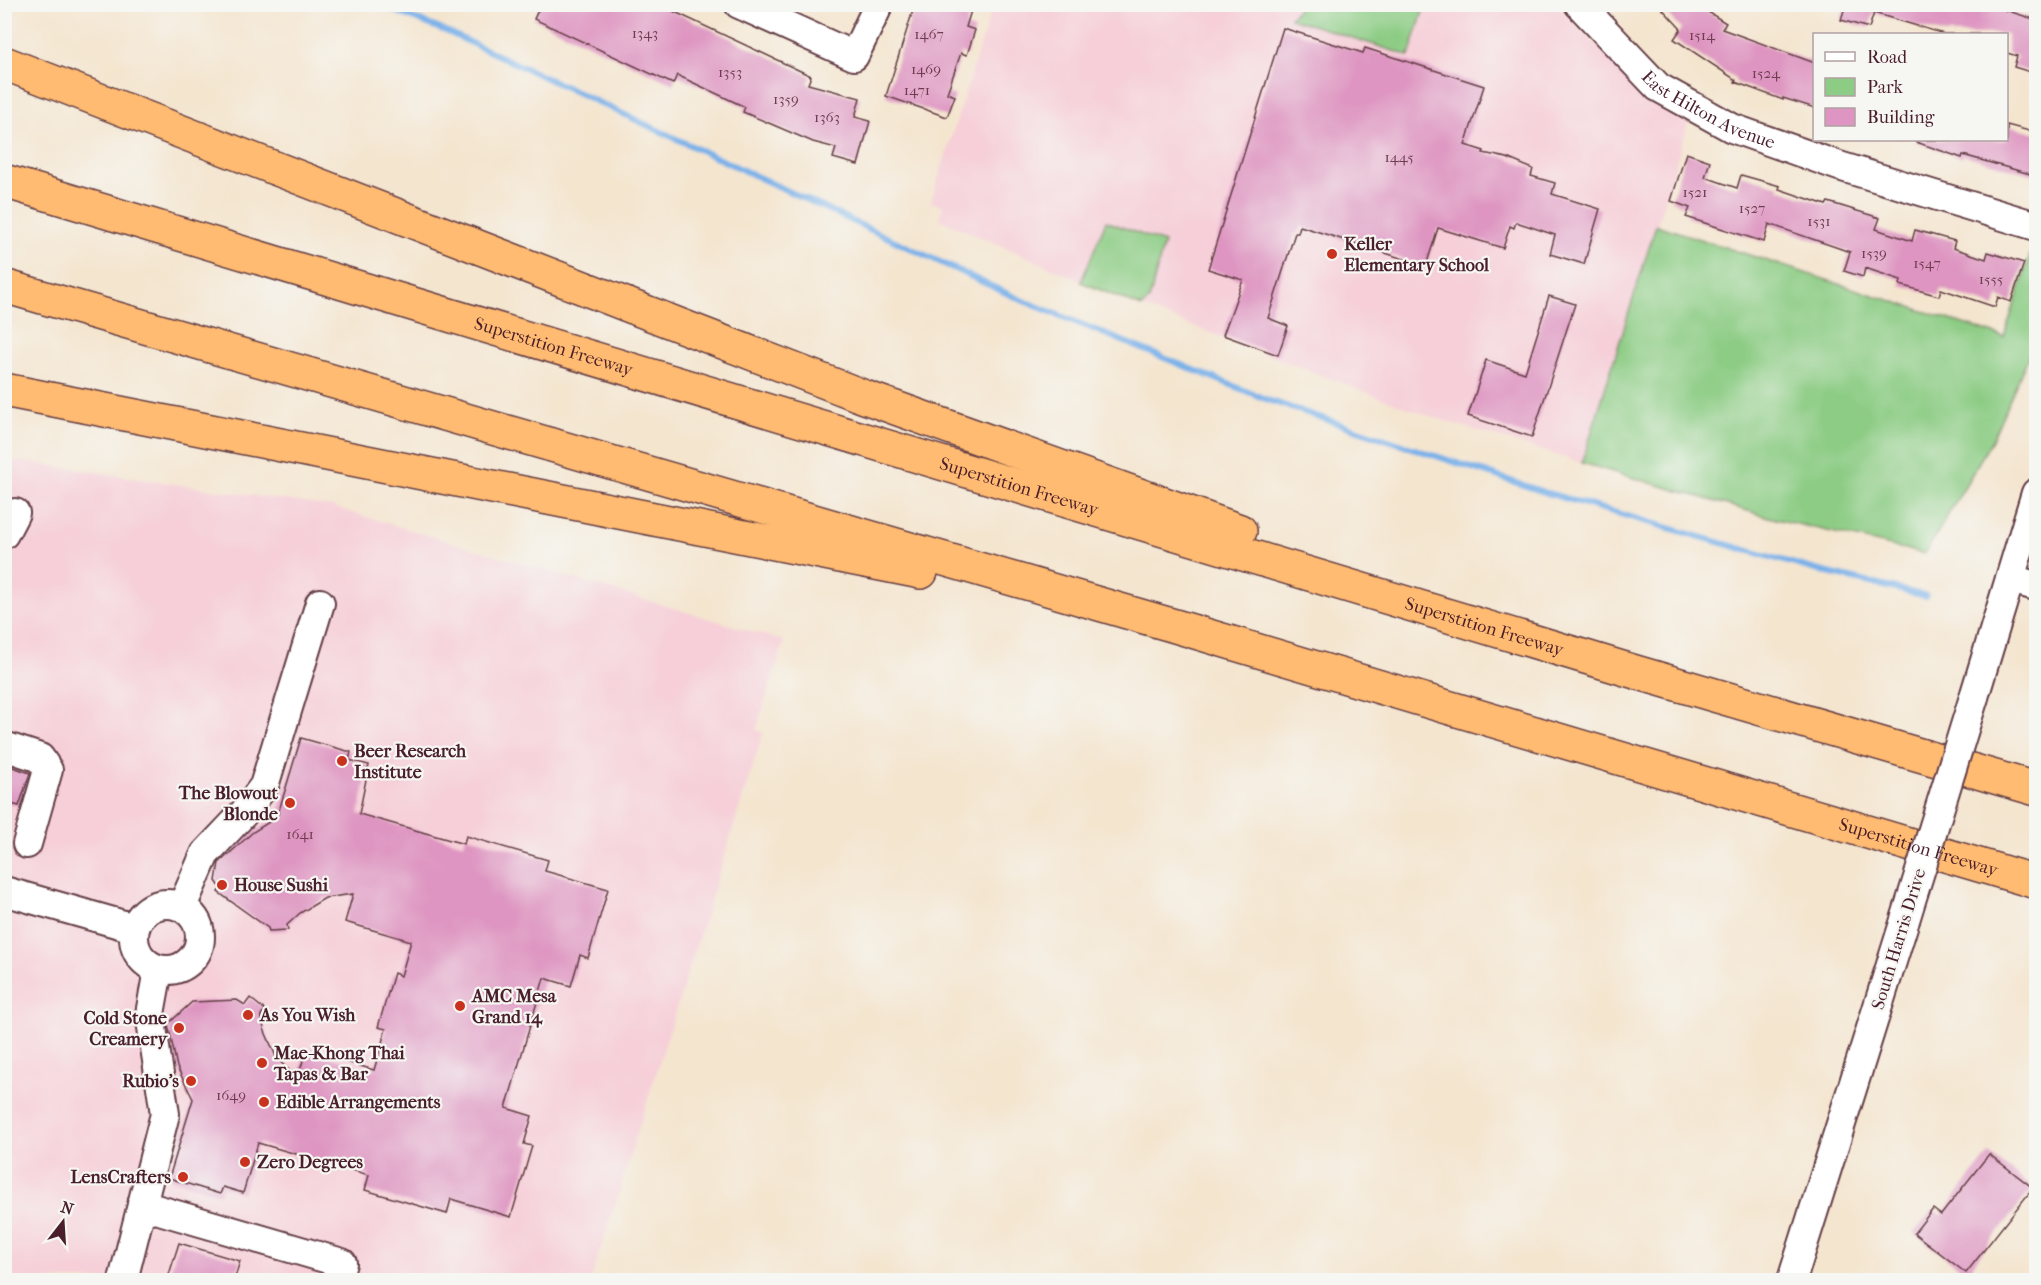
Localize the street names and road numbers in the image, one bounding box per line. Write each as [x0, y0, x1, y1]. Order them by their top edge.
street label: East Hilton Avenue [1637, 66, 1778, 153]
street label: Superstition Freeway [472, 313, 637, 381]
street label: Superstition Freeway [937, 453, 1102, 521]
street label: Superstition Freeway [1403, 593, 1568, 661]
street label: Superstition Freeway [1837, 814, 2002, 881]
street label: South Harris Drive [1868, 866, 1930, 1012]

